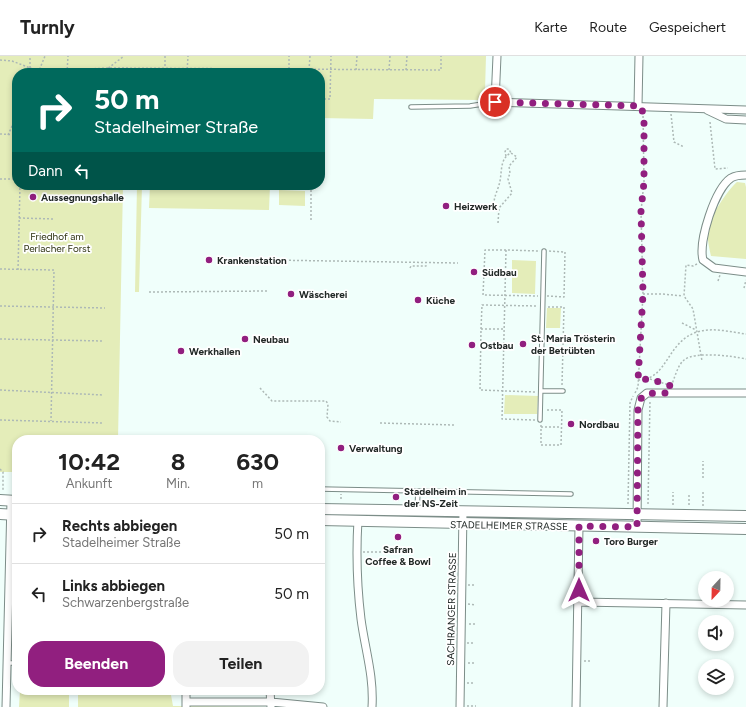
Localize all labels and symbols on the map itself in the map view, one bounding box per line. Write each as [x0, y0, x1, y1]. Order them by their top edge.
pin [478, 85, 512, 119]
place label: Aussegnungshalle [41, 191, 124, 204]
marker: Aussegnungshalle [28, 192, 38, 202]
place label: Heizwerk [454, 200, 498, 213]
marker: Heizwerk [441, 201, 451, 211]
park label: Friedhof am Perlacher Forst [23, 230, 91, 255]
place label: Krankenstation [217, 254, 287, 267]
marker: Krankenstation [204, 255, 214, 265]
place label: Südbau [482, 266, 517, 279]
marker: Südbau [469, 267, 479, 277]
place label: Wäscherei [299, 288, 348, 301]
marker: Wäscherei [286, 289, 296, 299]
place label: Küche [426, 294, 455, 307]
marker: Küche [413, 295, 423, 305]
place label: St. Maria Trösterin der Betrübten [531, 332, 616, 357]
place label: Neubau [253, 333, 289, 346]
marker: Neubau [240, 334, 250, 344]
place label: Ostbau [480, 339, 514, 352]
marker: St. Maria Trösterin der Betrübten [518, 339, 528, 349]
marker: Ostbau [467, 340, 477, 350]
place label: Werkhallen [189, 345, 241, 358]
marker: Werkhallen [176, 346, 186, 356]
place label: Nordbau [579, 418, 620, 431]
marker: Nordbau [566, 419, 576, 429]
place label: Verwaltung [349, 442, 403, 455]
marker: Verwaltung [336, 443, 346, 453]
place label: Stadelheim in der NS-Zeit [404, 485, 467, 510]
marker: Stadelheim in der NS-Zeit [391, 492, 401, 502]
street label: STADELHEIMER STRASSE [450, 518, 568, 533]
marker: Safran Coffee & Bowl [393, 532, 403, 542]
place label: Toro Burger [604, 535, 658, 548]
marker: Toro Burger [591, 536, 601, 546]
place label: Safran Coffee & Bowl [365, 543, 431, 568]
street label: SACHRANGER STRASSE [444, 552, 459, 666]
position arrow [558, 569, 600, 611]
north arrow [698, 571, 734, 607]

